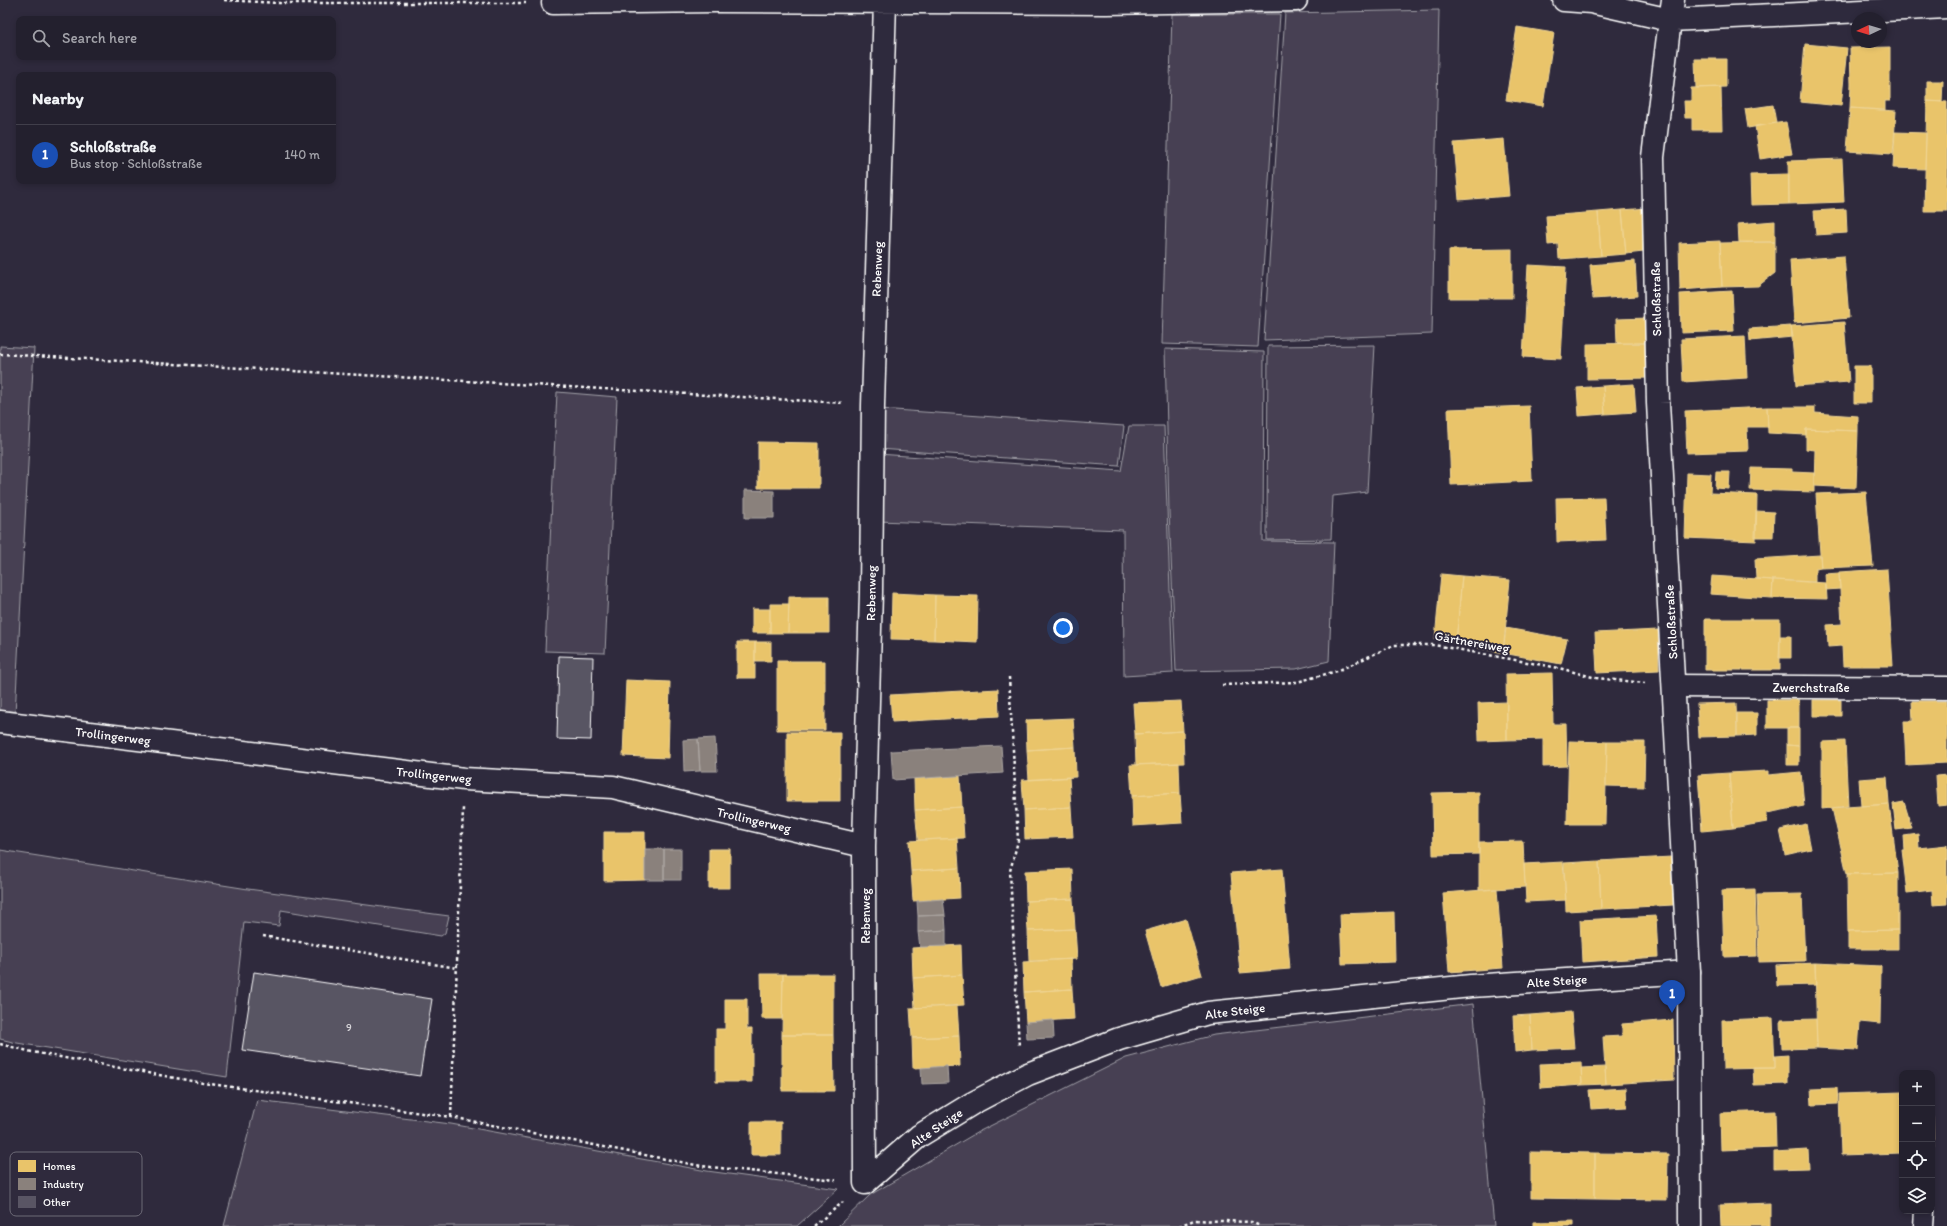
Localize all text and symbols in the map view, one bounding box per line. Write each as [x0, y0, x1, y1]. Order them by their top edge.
north arrow [1851, 12, 1887, 48]
search box [16, 16, 336, 60]
icon: search [30, 27, 52, 49]
text: Search here [62, 29, 137, 47]
text: Nearby [32, 88, 84, 108]
text: Schloßstraße [70, 138, 156, 156]
text: 1 [42, 147, 48, 162]
text: 140 m [284, 147, 320, 162]
text: Bus stop · Schloßstraße [70, 156, 202, 171]
street label: Rebenweg [869, 241, 885, 297]
street label: Schloßstraße [1648, 261, 1664, 337]
street label: Rebenweg [863, 565, 879, 621]
street label: Schloßstraße [1662, 584, 1680, 660]
your location [1053, 618, 1073, 638]
street label: Gärtnereiweg [1433, 628, 1511, 656]
street label: Zwerchstraße [1772, 680, 1850, 695]
street label: Trollingerweg [74, 724, 152, 748]
street label: Trollingerweg [395, 764, 473, 786]
street label: Trollingerweg [715, 804, 793, 836]
street label: Rebenweg [858, 888, 873, 944]
street label: Alte Steige [1526, 971, 1588, 991]
pin: 1 [1659, 980, 1685, 1013]
street label: Alte Steige [1204, 1000, 1266, 1022]
house number: 9 [346, 1021, 352, 1034]
map controls [1899, 1070, 1935, 1214]
button: + [1899, 1070, 1935, 1106]
street label: Alte Steige [907, 1105, 965, 1151]
button: − [1899, 1106, 1935, 1142]
button: locate [1899, 1142, 1935, 1178]
legend [10, 1152, 142, 1216]
text: Homes [43, 1160, 76, 1173]
text: Industry [43, 1178, 85, 1191]
button: layers [1899, 1178, 1935, 1214]
text: Other [43, 1196, 71, 1209]

